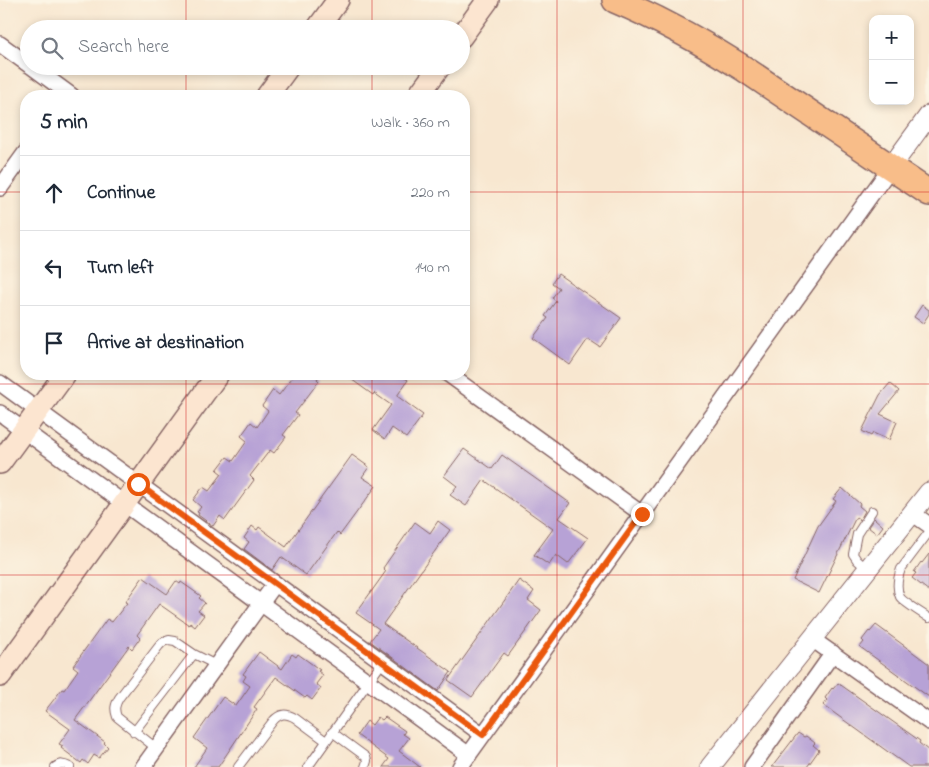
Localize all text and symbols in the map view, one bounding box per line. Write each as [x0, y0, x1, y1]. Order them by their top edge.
map controls [869, 15, 914, 105]
button: + [869, 15, 914, 60]
search box [20, 20, 470, 75]
icon: search [38, 34, 66, 62]
text: Search here [78, 34, 169, 61]
button: − [869, 60, 914, 105]
text: 5 min [40, 108, 88, 138]
text: Walk · 360 m [371, 111, 450, 135]
icon: ahead [40, 179, 68, 207]
text: Continue [87, 180, 155, 207]
text: 220 m [411, 181, 450, 205]
icon: left [40, 254, 68, 282]
text: Turn left [87, 255, 154, 282]
text: 140 m [415, 256, 450, 280]
icon: arrive [40, 329, 68, 357]
text: Arrive at destination [87, 330, 244, 357]
route start [127, 473, 150, 496]
route end [631, 503, 654, 526]

